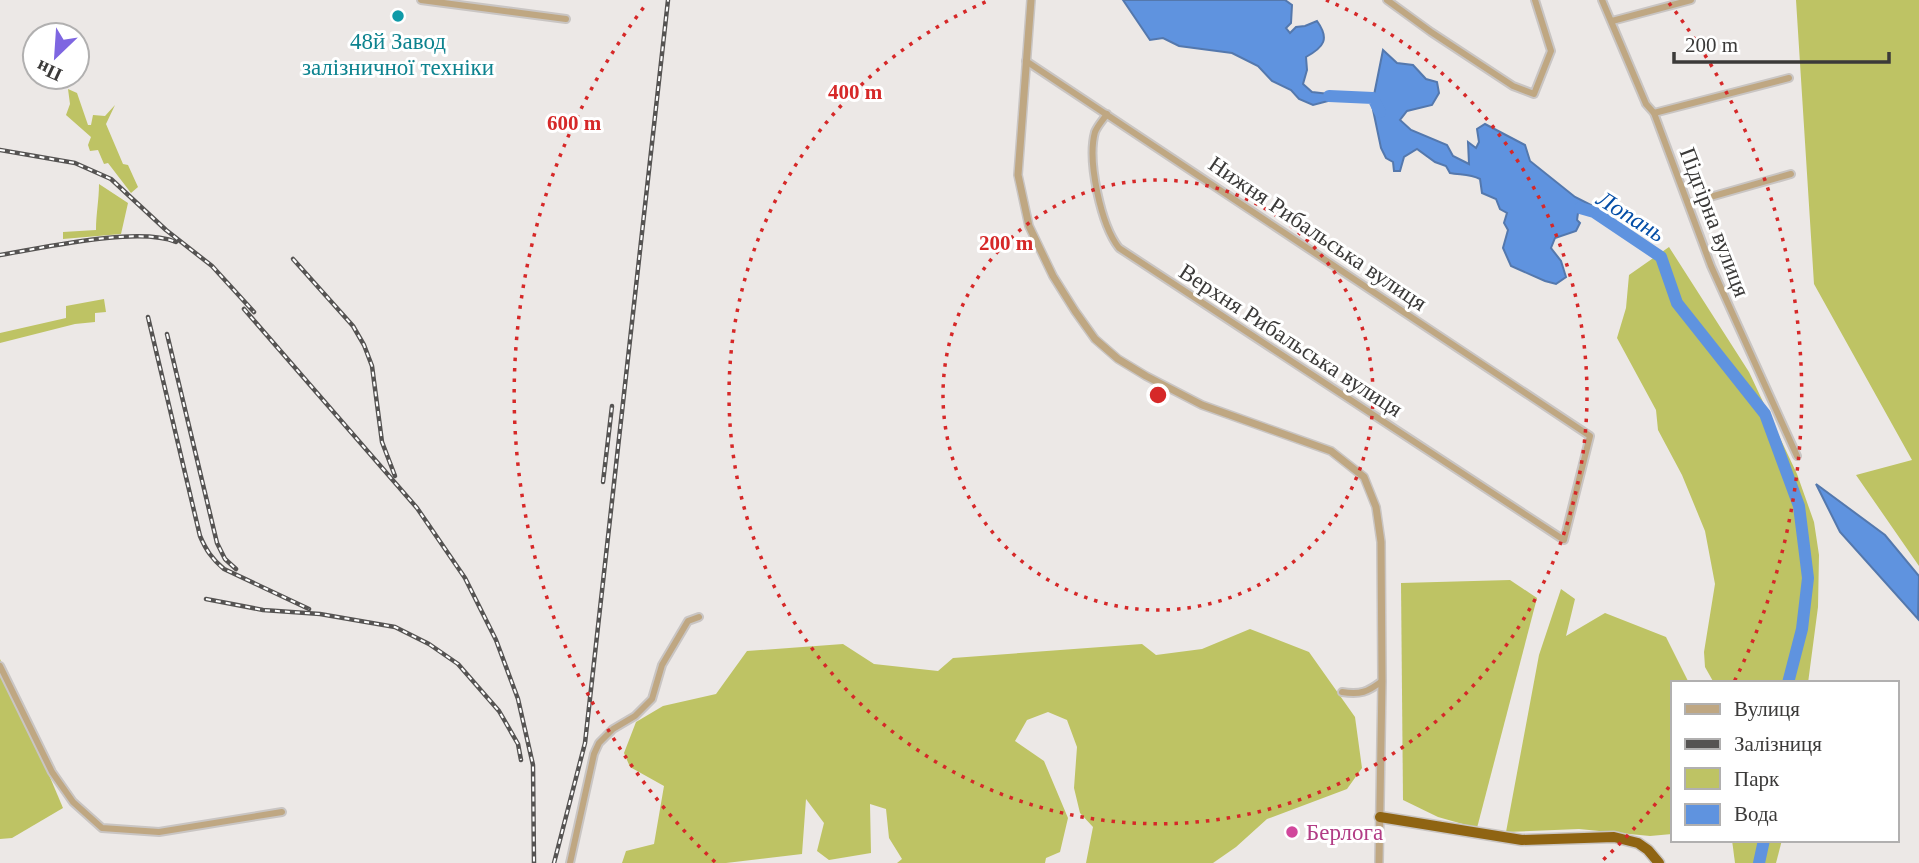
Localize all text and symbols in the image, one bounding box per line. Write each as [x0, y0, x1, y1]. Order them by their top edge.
marker: 48й Завод залізничної техніки [390, 8, 406, 24]
north arrow [21, 21, 91, 91]
scale bar [1674, 21, 1889, 65]
place label: 48й Завод залізничної техніки [302, 29, 494, 80]
text: 200 m [1685, 33, 1738, 57]
text: Пн [33, 56, 65, 86]
text: 400 m [828, 80, 883, 104]
text: 600 m [547, 111, 602, 135]
street label: Підгірна вулиця [1675, 144, 1755, 301]
street label: Нижня Рибальська вулиця [1204, 151, 1432, 316]
water label: Лопань [1591, 185, 1670, 247]
text: 200 m [979, 231, 1034, 255]
street label: Верхня Рибальська вулиця [1174, 259, 1407, 422]
centre of rings [1146, 383, 1170, 407]
legend [1671, 681, 1898, 842]
text: Вулиця [1734, 697, 1800, 721]
text: Залізниця [1734, 732, 1822, 756]
text: Парк [1734, 767, 1780, 791]
text: Вода [1734, 802, 1779, 826]
place label: Берлога [1306, 820, 1383, 845]
marker: Берлога [1284, 824, 1300, 840]

